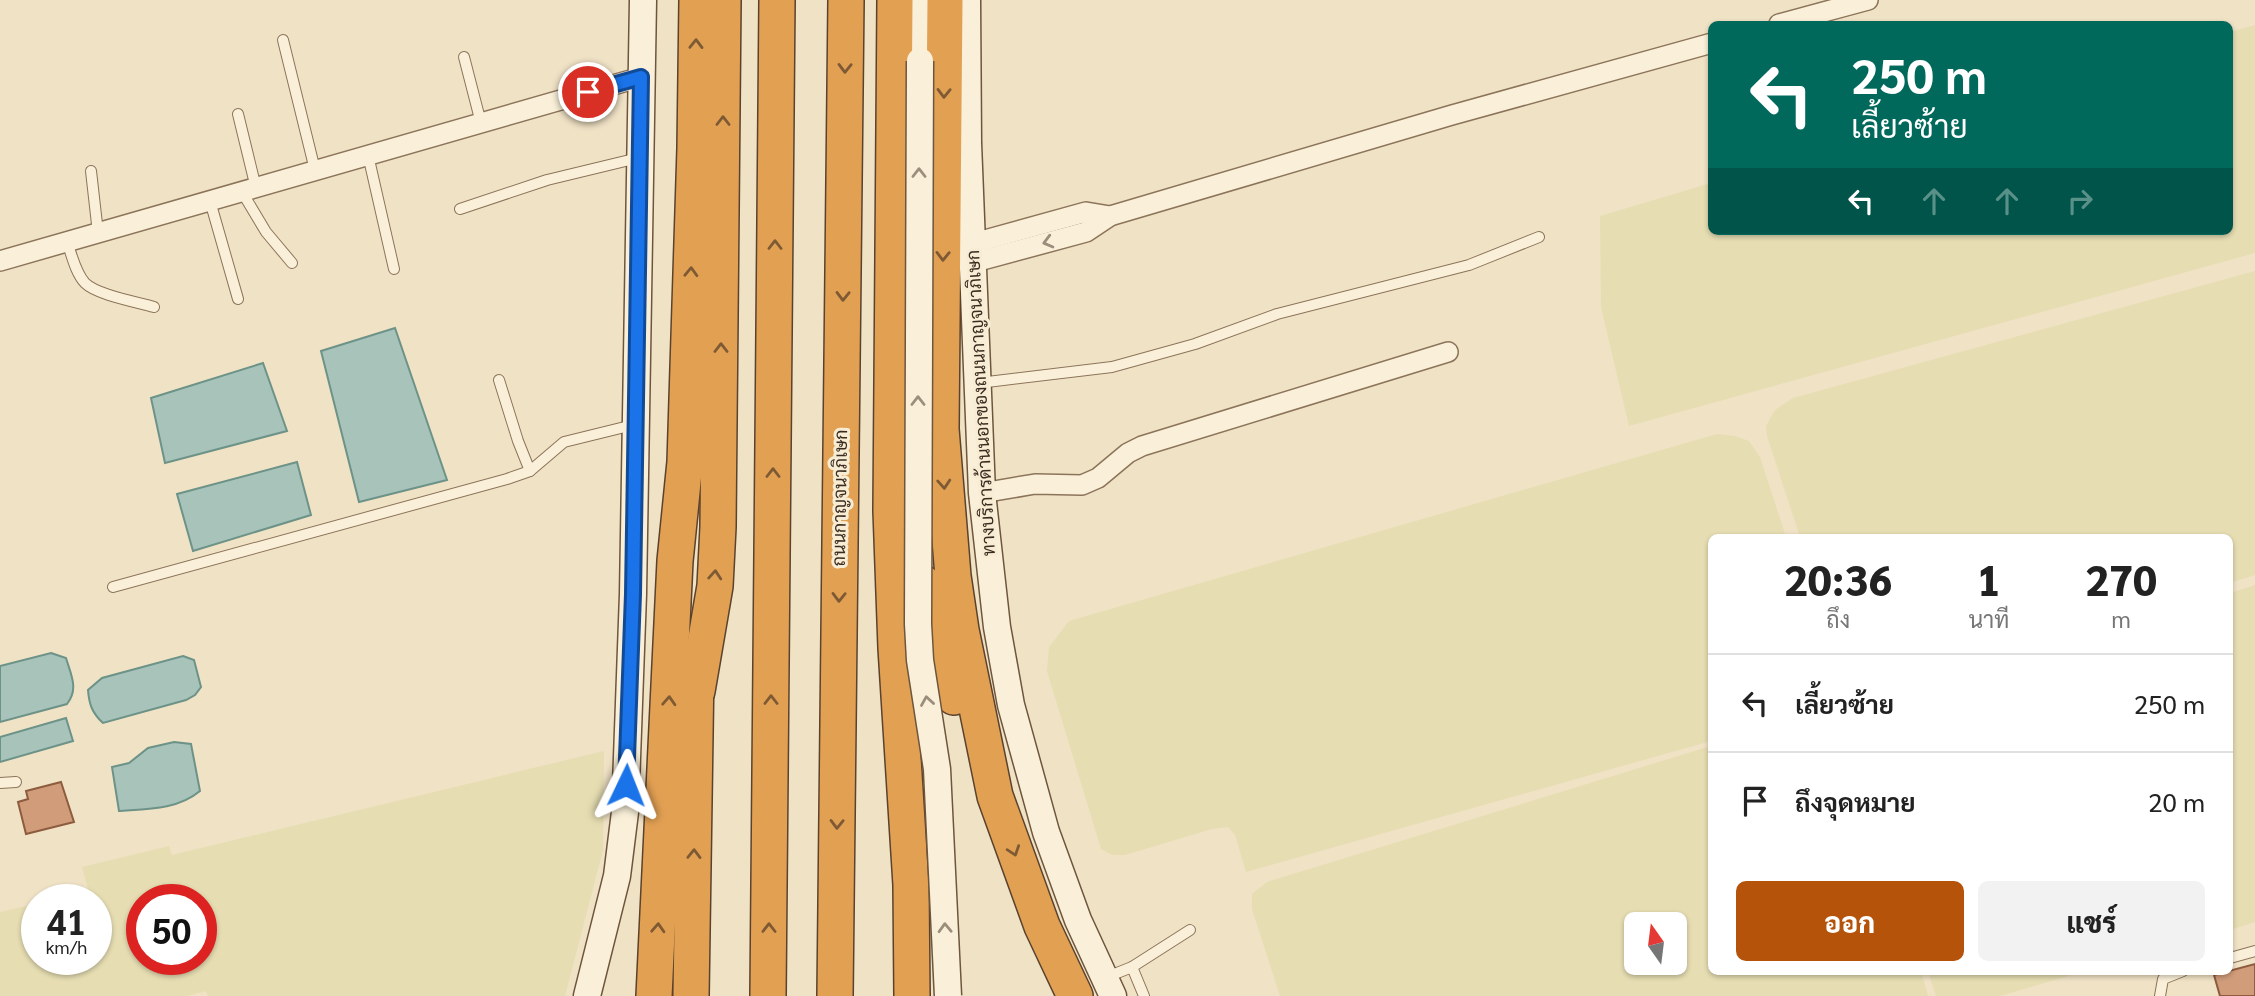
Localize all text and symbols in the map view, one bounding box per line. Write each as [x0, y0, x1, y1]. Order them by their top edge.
one-way arrow [688, 38, 704, 49]
text: 250 m [1851, 42, 1987, 105]
icon: left [1736, 49, 1827, 140]
pin [558, 62, 618, 122]
one-way arrow [837, 63, 853, 74]
icon: arrive [569, 73, 607, 111]
one-way arrow [936, 88, 952, 98]
text: เลี้ยวซ้าย [1851, 104, 1968, 145]
one-way arrow [715, 115, 731, 125]
one-way arrow [911, 168, 927, 178]
icon: left [1842, 182, 1880, 220]
icon: ahead [1915, 182, 1953, 220]
icon: ahead [1988, 182, 2026, 220]
icon: right [2061, 182, 2099, 220]
one-way arrow [1042, 234, 1054, 249]
one-way arrow [767, 240, 783, 250]
street label: ทางบริการด้านนอกของถนนกาญจนาภิเษก [960, 249, 1000, 557]
one-way arrow [935, 252, 951, 262]
one-way arrow [683, 266, 699, 276]
one-way arrow [835, 291, 851, 301]
one-way arrow [714, 342, 729, 353]
one-way arrow [910, 395, 925, 406]
street label: ถนนกาญจนาภิเษก [826, 429, 852, 567]
one-way arrow [765, 467, 781, 478]
one-way arrow [936, 479, 951, 490]
text: 20:36 [1784, 551, 1892, 606]
text: 1 [1977, 551, 2001, 606]
text: 270 [2085, 551, 2157, 606]
one-way arrow [708, 570, 723, 581]
one-way arrow [831, 592, 847, 602]
text: ถึง [1826, 603, 1850, 633]
text: นาที [1968, 603, 2009, 633]
text: m [2111, 603, 2131, 633]
icon: left [1736, 684, 1774, 722]
text: เลี้ยวซ้าย [1795, 686, 1894, 720]
text: 250 m [2134, 686, 2205, 720]
one-way arrow [662, 695, 677, 706]
one-way arrow [763, 695, 779, 705]
one-way arrow [920, 695, 935, 707]
position arrow [589, 748, 663, 822]
icon: arrive [1736, 782, 1774, 820]
text: ถึงจุดหมาย [1795, 784, 1916, 818]
text: 20 m [2148, 784, 2205, 818]
one-way arrow [829, 819, 845, 830]
one-way arrow [1006, 844, 1020, 856]
one-way arrow [686, 849, 702, 859]
button: ออก [1736, 881, 1964, 961]
button: แชร์ [1978, 881, 2205, 961]
speed limit sign: 50 [126, 884, 217, 975]
text: 41 [47, 898, 86, 943]
north arrow [1624, 912, 1687, 975]
map controls [1624, 912, 1687, 975]
one-way arrow [651, 922, 666, 933]
one-way arrow [761, 922, 777, 933]
one-way arrow [938, 922, 953, 933]
text: km/h [46, 935, 87, 958]

